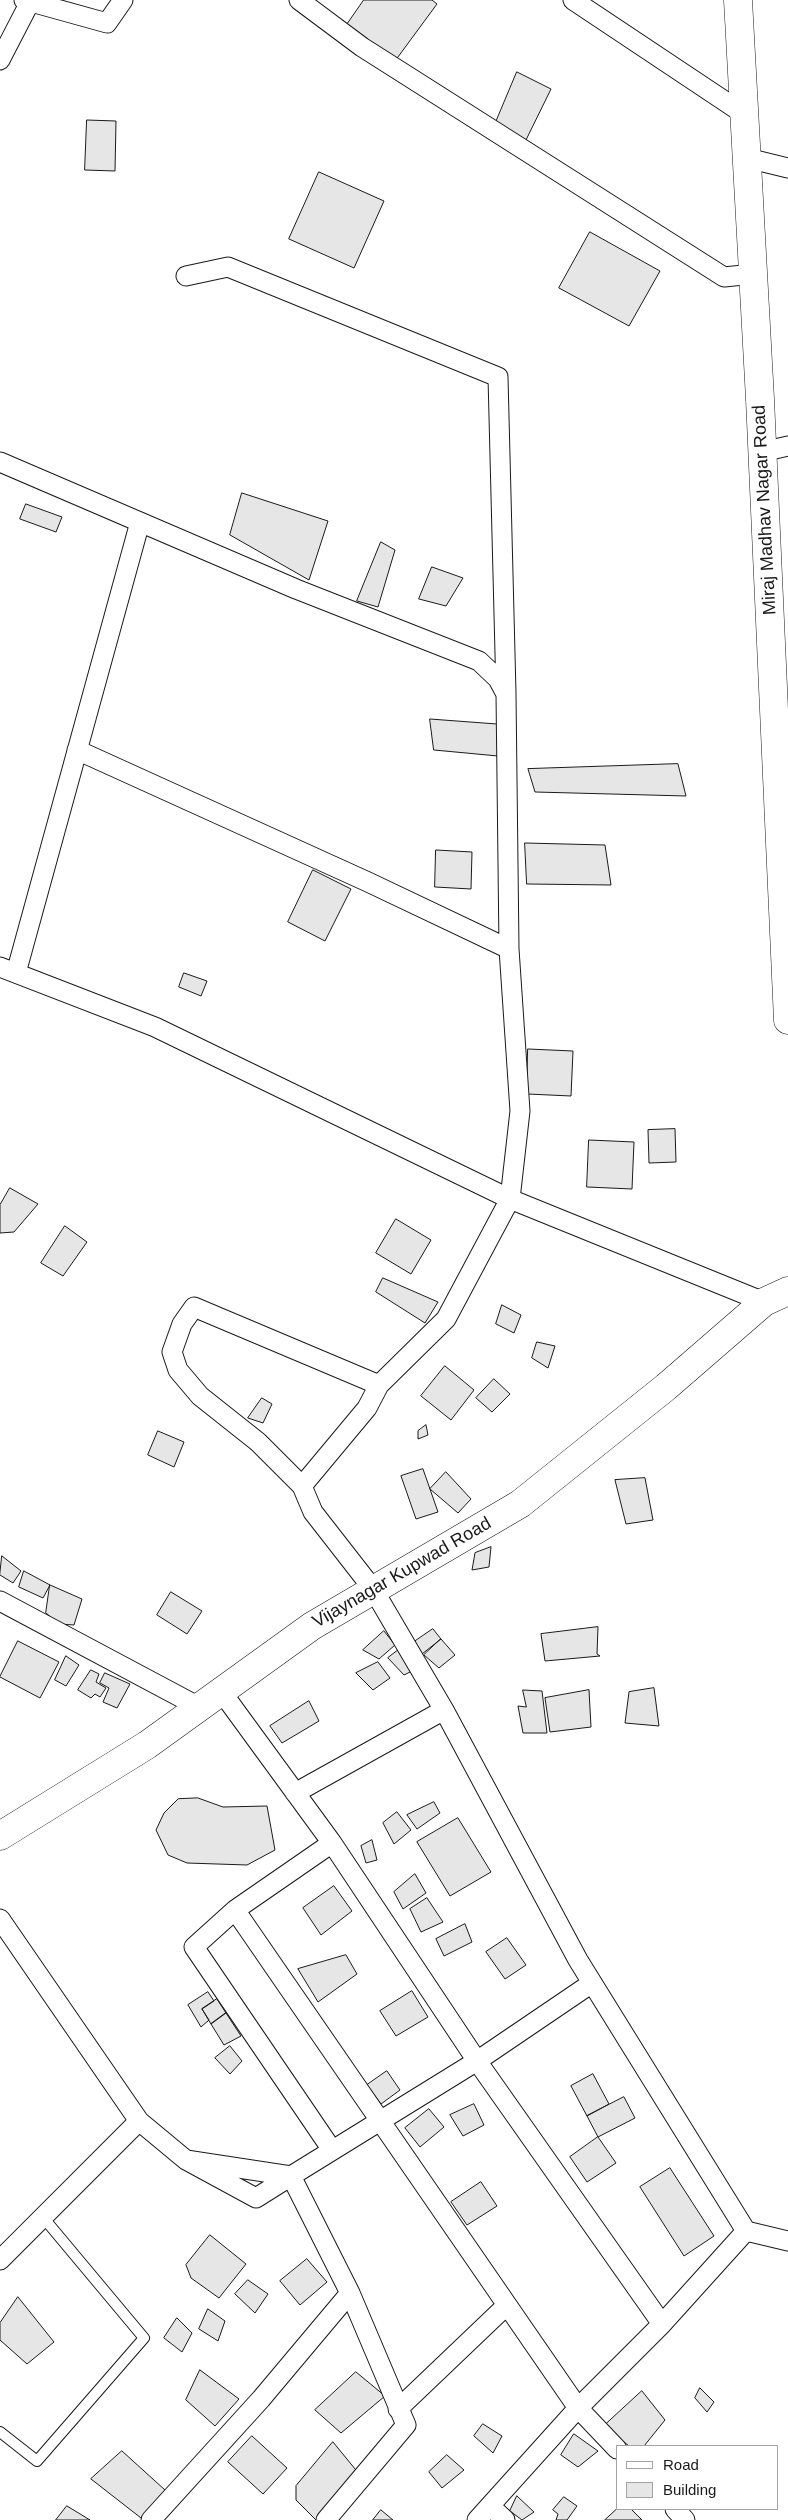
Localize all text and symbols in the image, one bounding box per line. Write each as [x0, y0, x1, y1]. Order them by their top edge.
street label: Miraj Madhav Nagar Road [749, 405, 781, 615]
street label: Vijaynagar Kupwad Road [309, 1513, 495, 1633]
legend [616, 2445, 778, 2510]
text: Road [663, 2456, 699, 2473]
text: Building [663, 2481, 716, 2498]

